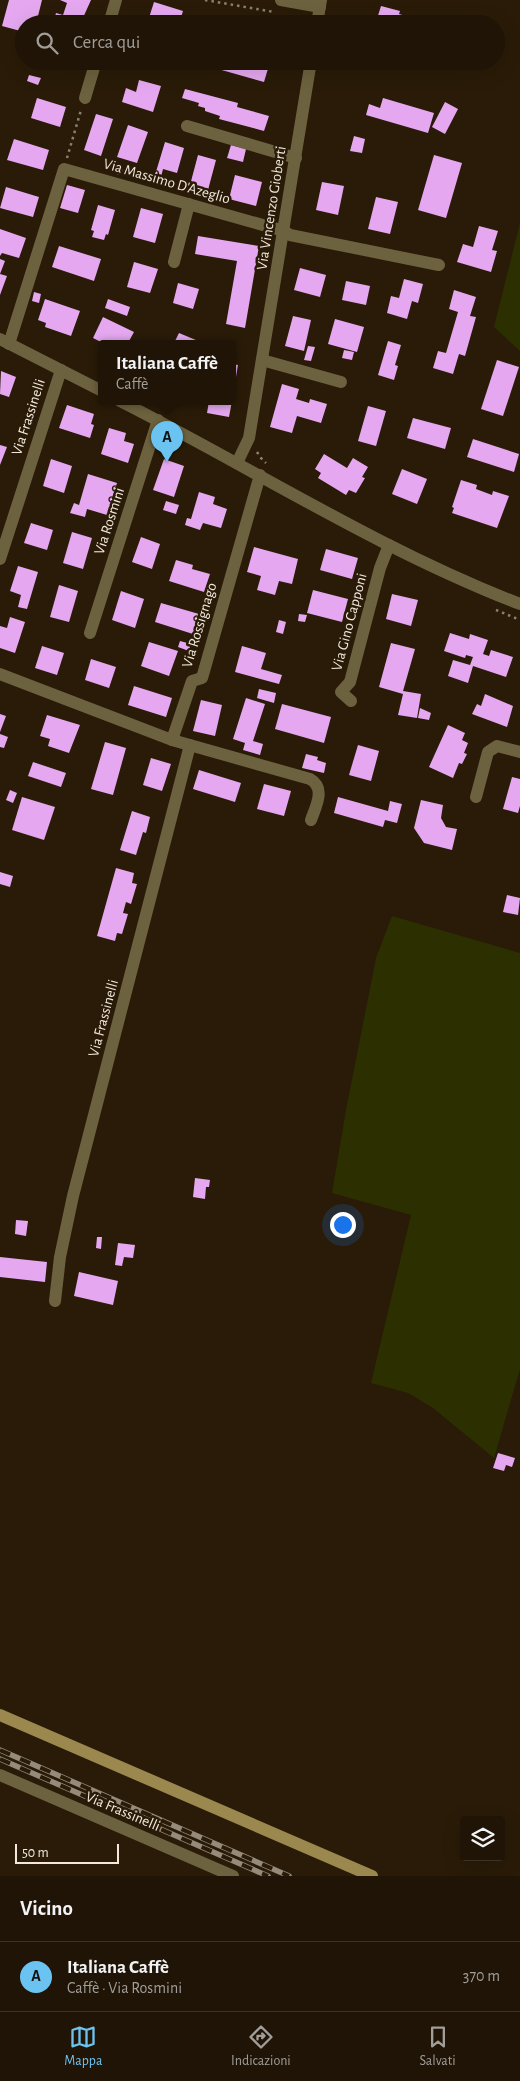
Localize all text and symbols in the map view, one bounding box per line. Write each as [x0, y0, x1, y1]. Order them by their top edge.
search box [15, 15, 505, 70]
icon: search [33, 29, 61, 57]
text: Cerca qui [73, 33, 140, 52]
street label: Via Vincenzo Gioberti [254, 145, 289, 271]
street label: Via Massimo D'Azeglio [102, 156, 232, 207]
popup [98, 340, 236, 405]
text: Italiana Caffè [116, 354, 218, 373]
text: Caffè [116, 376, 148, 392]
street label: Via Frassinelli [9, 377, 48, 457]
pin: A [151, 421, 183, 462]
street label: Via Rosmini [92, 486, 127, 556]
street label: Via Gino Capponi [329, 572, 370, 673]
street label: Via Rossignago [179, 581, 220, 669]
street label: Via Frassinelli [86, 978, 121, 1058]
your location [330, 1212, 356, 1238]
street label: Via Frassinelli [83, 1789, 162, 1834]
map controls [460, 1816, 505, 1861]
button: layers [460, 1816, 505, 1861]
scale bar [15, 1841, 119, 1864]
text: 50 m [22, 1846, 49, 1860]
text: Vicino [20, 1898, 73, 1919]
text: Italiana Caffè [67, 1958, 169, 1977]
text: A [31, 1968, 41, 1984]
text: 370 m [463, 1968, 500, 1984]
text: Caffè · Via Rosmini [67, 1980, 182, 1996]
tab: Mappa [64, 2023, 102, 2070]
tab: Indicazioni [231, 2023, 291, 2070]
tab: Salvati [419, 2023, 456, 2070]

